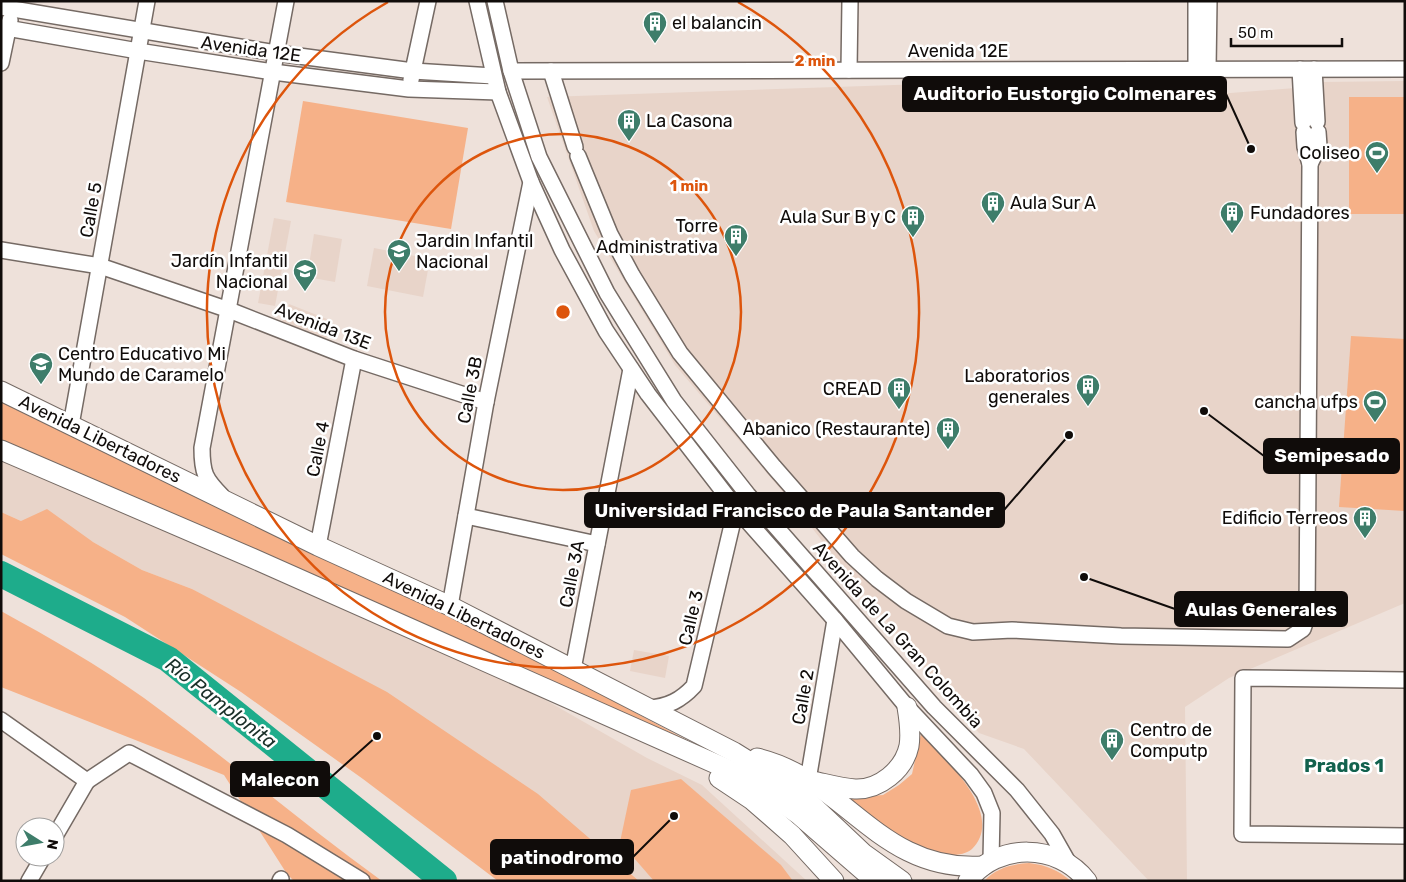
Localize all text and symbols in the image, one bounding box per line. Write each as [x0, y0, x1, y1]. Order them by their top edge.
building icon: el balancin [642, 10, 668, 44]
place label: el balancin [672, 12, 762, 34]
scale bar [1231, 15, 1342, 47]
text: 50 m [1238, 24, 1273, 42]
street label: Avenida 12E [200, 31, 302, 67]
street label: Avenida 12E [908, 40, 1008, 62]
text: 2 min [795, 52, 835, 70]
callout: Auditorio Eustorgio Colmenares [903, 77, 1226, 111]
text: Auditorio Eustorgio Colmenares [913, 82, 1217, 105]
building icon: La Casona [616, 108, 642, 142]
place label: La Casona [646, 110, 733, 132]
sports icon: Coliseo [1364, 140, 1390, 174]
place label: Coliseo [1299, 142, 1360, 164]
text: 1 min [670, 177, 708, 195]
street label: Calle 5 [75, 181, 107, 239]
building icon: Aula Sur A [980, 190, 1006, 224]
place label: Aula Sur A [1010, 192, 1096, 214]
building icon: Fundadores [1219, 200, 1245, 234]
place label: Fundadores [1250, 202, 1350, 224]
building icon: Aula Sur B y C [900, 204, 926, 238]
place label: Aula Sur B y C [780, 206, 896, 228]
place label: Torre Administrativa [596, 215, 718, 258]
building icon: Torre Administrativa [723, 223, 749, 257]
place label: Jardin Infantil Nacional [416, 230, 533, 273]
school or university icon: Jardin Infantil Nacional [386, 238, 412, 272]
place label: Jardín Infantil Nacional [171, 250, 288, 293]
school or university icon: Jardín Infantil Nacional [292, 258, 318, 292]
street label: Avenida 13E [272, 298, 374, 354]
centre of rings [554, 303, 572, 321]
place label: Centro Educativo Mi Mundo de Caramelo [58, 343, 226, 386]
school or university icon: Centro Educativo Mi Mundo de Caramelo [28, 351, 54, 385]
street label: Calle 3B [453, 355, 487, 425]
place label: Laboratorios generales [964, 365, 1070, 408]
building icon: Laboratorios generales [1075, 373, 1101, 407]
building icon: CREAD [886, 376, 912, 410]
place label: CREAD [823, 378, 882, 400]
sports icon: cancha ufps [1362, 389, 1388, 423]
street label: Avenida Libertadores [15, 390, 185, 488]
place label: cancha ufps [1254, 391, 1358, 413]
building icon: Abanico (Restaurante) [935, 416, 961, 450]
place label: Abanico (Restaurante) [743, 418, 930, 440]
street label: Calle 4 [302, 419, 334, 479]
callout: Semipesado [1264, 439, 1399, 473]
text: Semipesado [1274, 444, 1390, 467]
callout: Universidad Francisco de Paula Santander [585, 493, 1004, 527]
text: Universidad Francisco de Paula Santander [594, 499, 994, 522]
building icon: Edificio Terreos [1352, 505, 1378, 539]
place label: Edificio Terreos [1222, 507, 1348, 529]
street label: Avenida de La Gran Colombia [808, 537, 988, 733]
street label: Calle 3A [555, 539, 589, 609]
street label: Avenida Libertadores [379, 566, 549, 664]
street label: Calle 3 [674, 588, 708, 648]
callout: Aulas Generales [1175, 592, 1347, 626]
text: Aulas Generales [1185, 598, 1337, 621]
water label: Río Pamplonita [161, 653, 281, 753]
street label: Calle 2 [787, 668, 819, 726]
place label: Centro de Computp [1130, 719, 1212, 762]
building icon: Centro de Computp [1099, 727, 1125, 761]
district label: Prados 1 [1304, 754, 1384, 777]
callout: Malecon [231, 762, 329, 796]
text: Malecon [241, 768, 319, 791]
north arrow [15, 817, 65, 867]
text: N [43, 838, 62, 851]
callout: patinodromo [491, 840, 633, 874]
text: patinodromo [501, 846, 623, 869]

